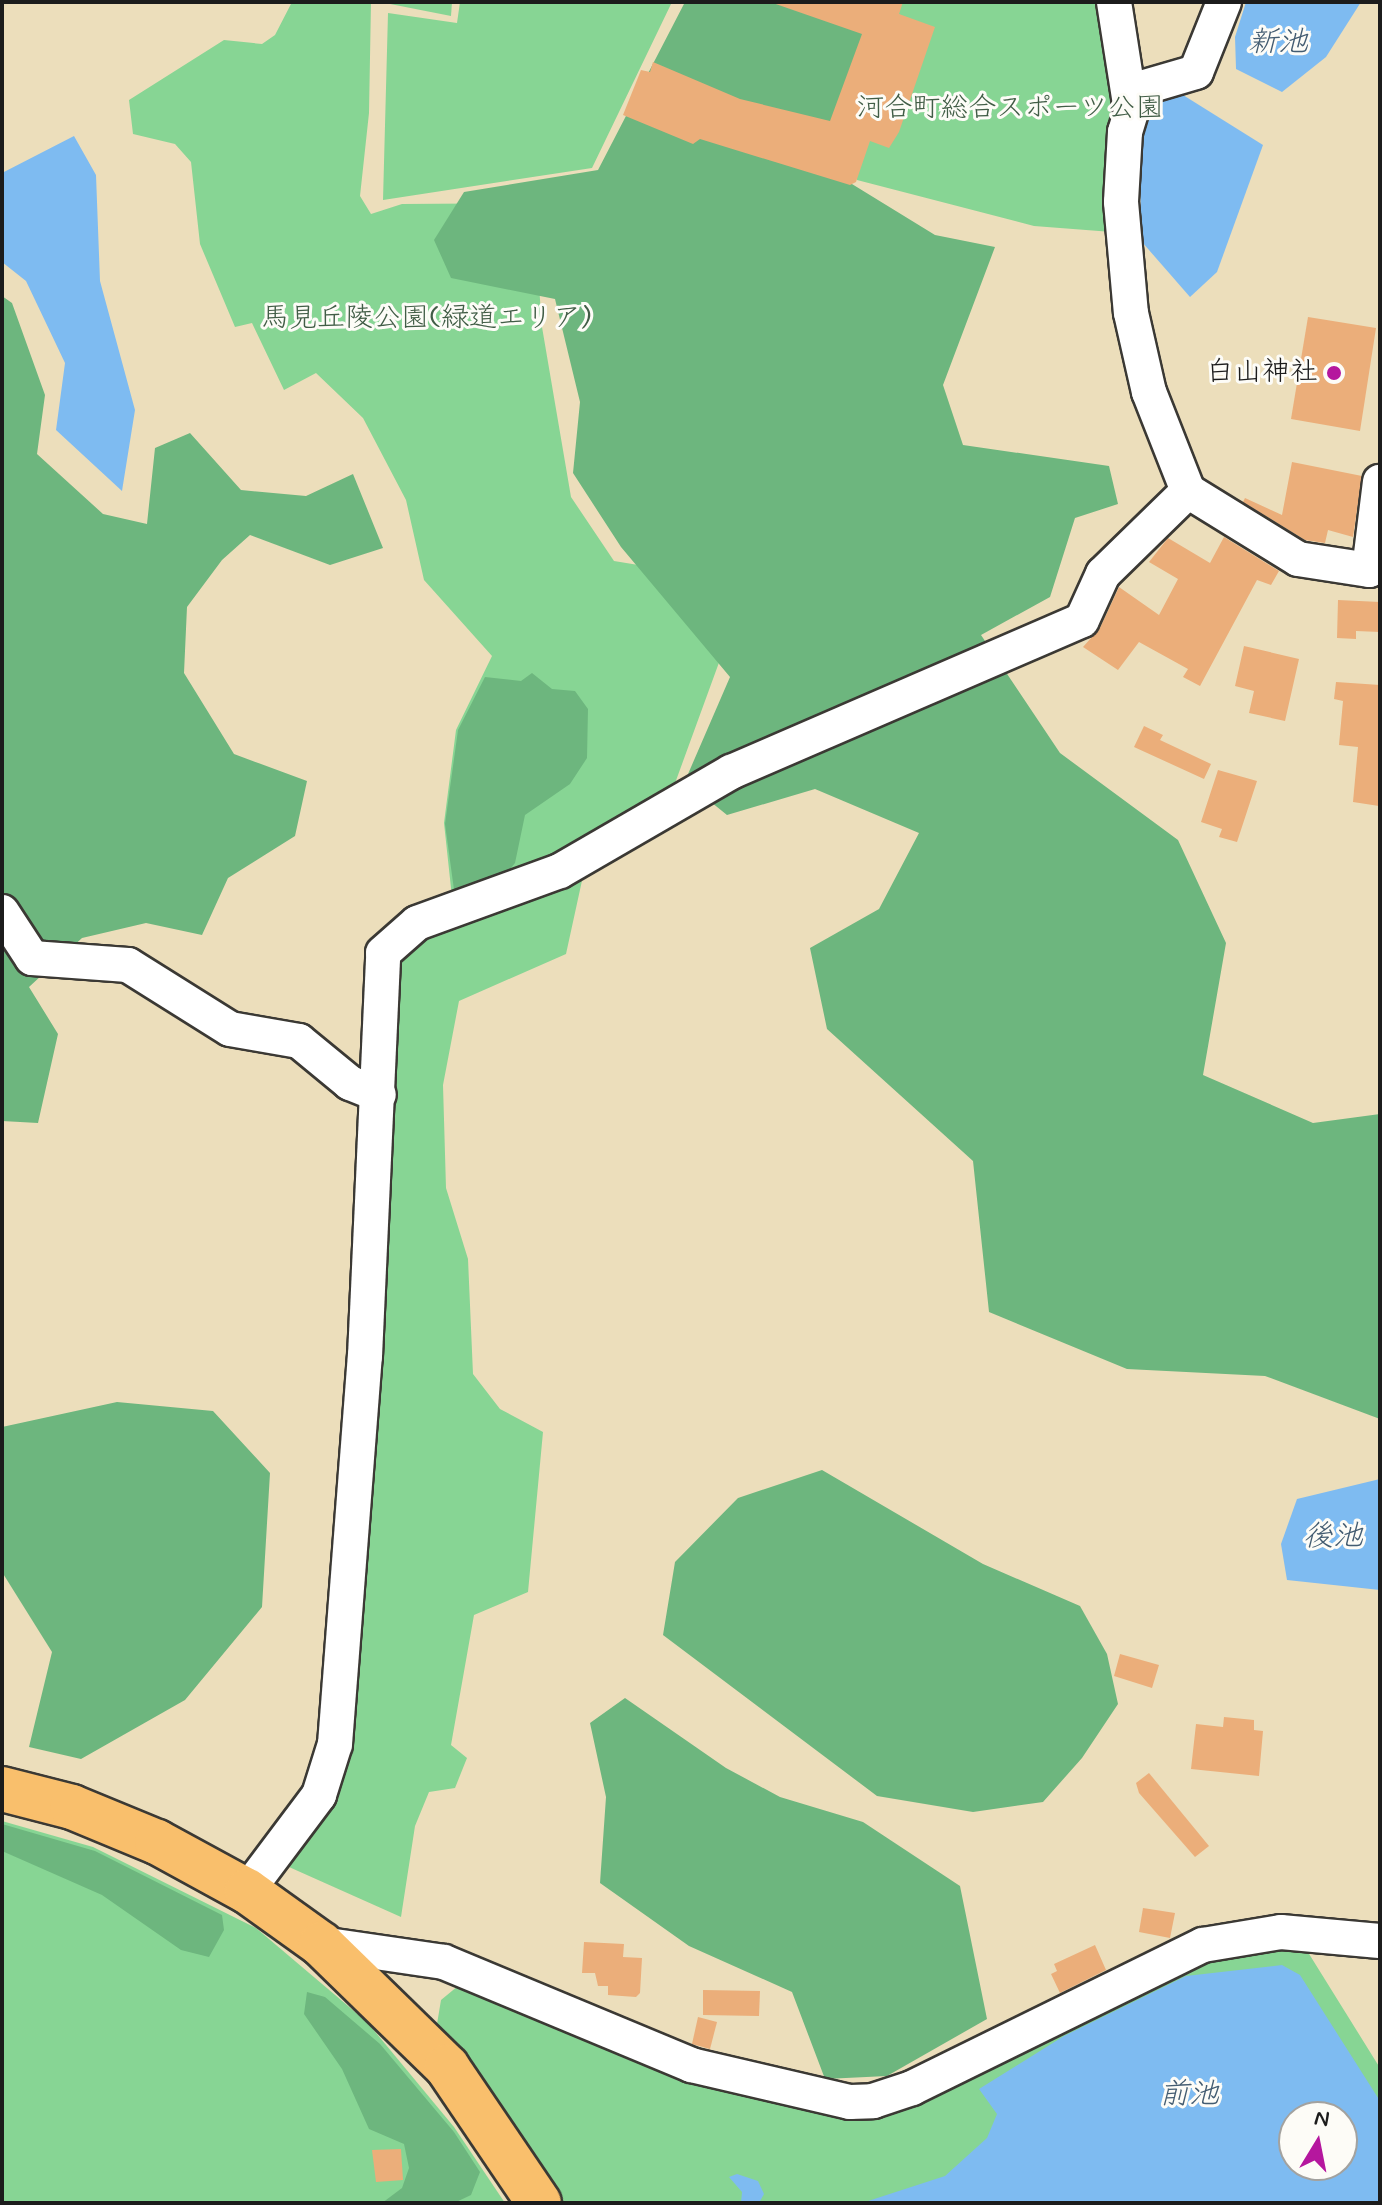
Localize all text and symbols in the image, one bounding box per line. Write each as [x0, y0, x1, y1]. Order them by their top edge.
water label: 新池 [1248, 25, 1308, 61]
park label: 河合町総合スポーツ公園 [856, 92, 1164, 126]
park label: 馬見丘陵公園(緑道エリア) [261, 302, 591, 336]
place label: 白山神社 [1206, 356, 1318, 390]
marker: 白山神社 [1325, 364, 1343, 382]
water label: 後池 [1303, 1519, 1363, 1555]
water label: 前池 [1159, 2077, 1219, 2113]
north arrow [1278, 2101, 1358, 2181]
text: N [1312, 2104, 1331, 2134]

